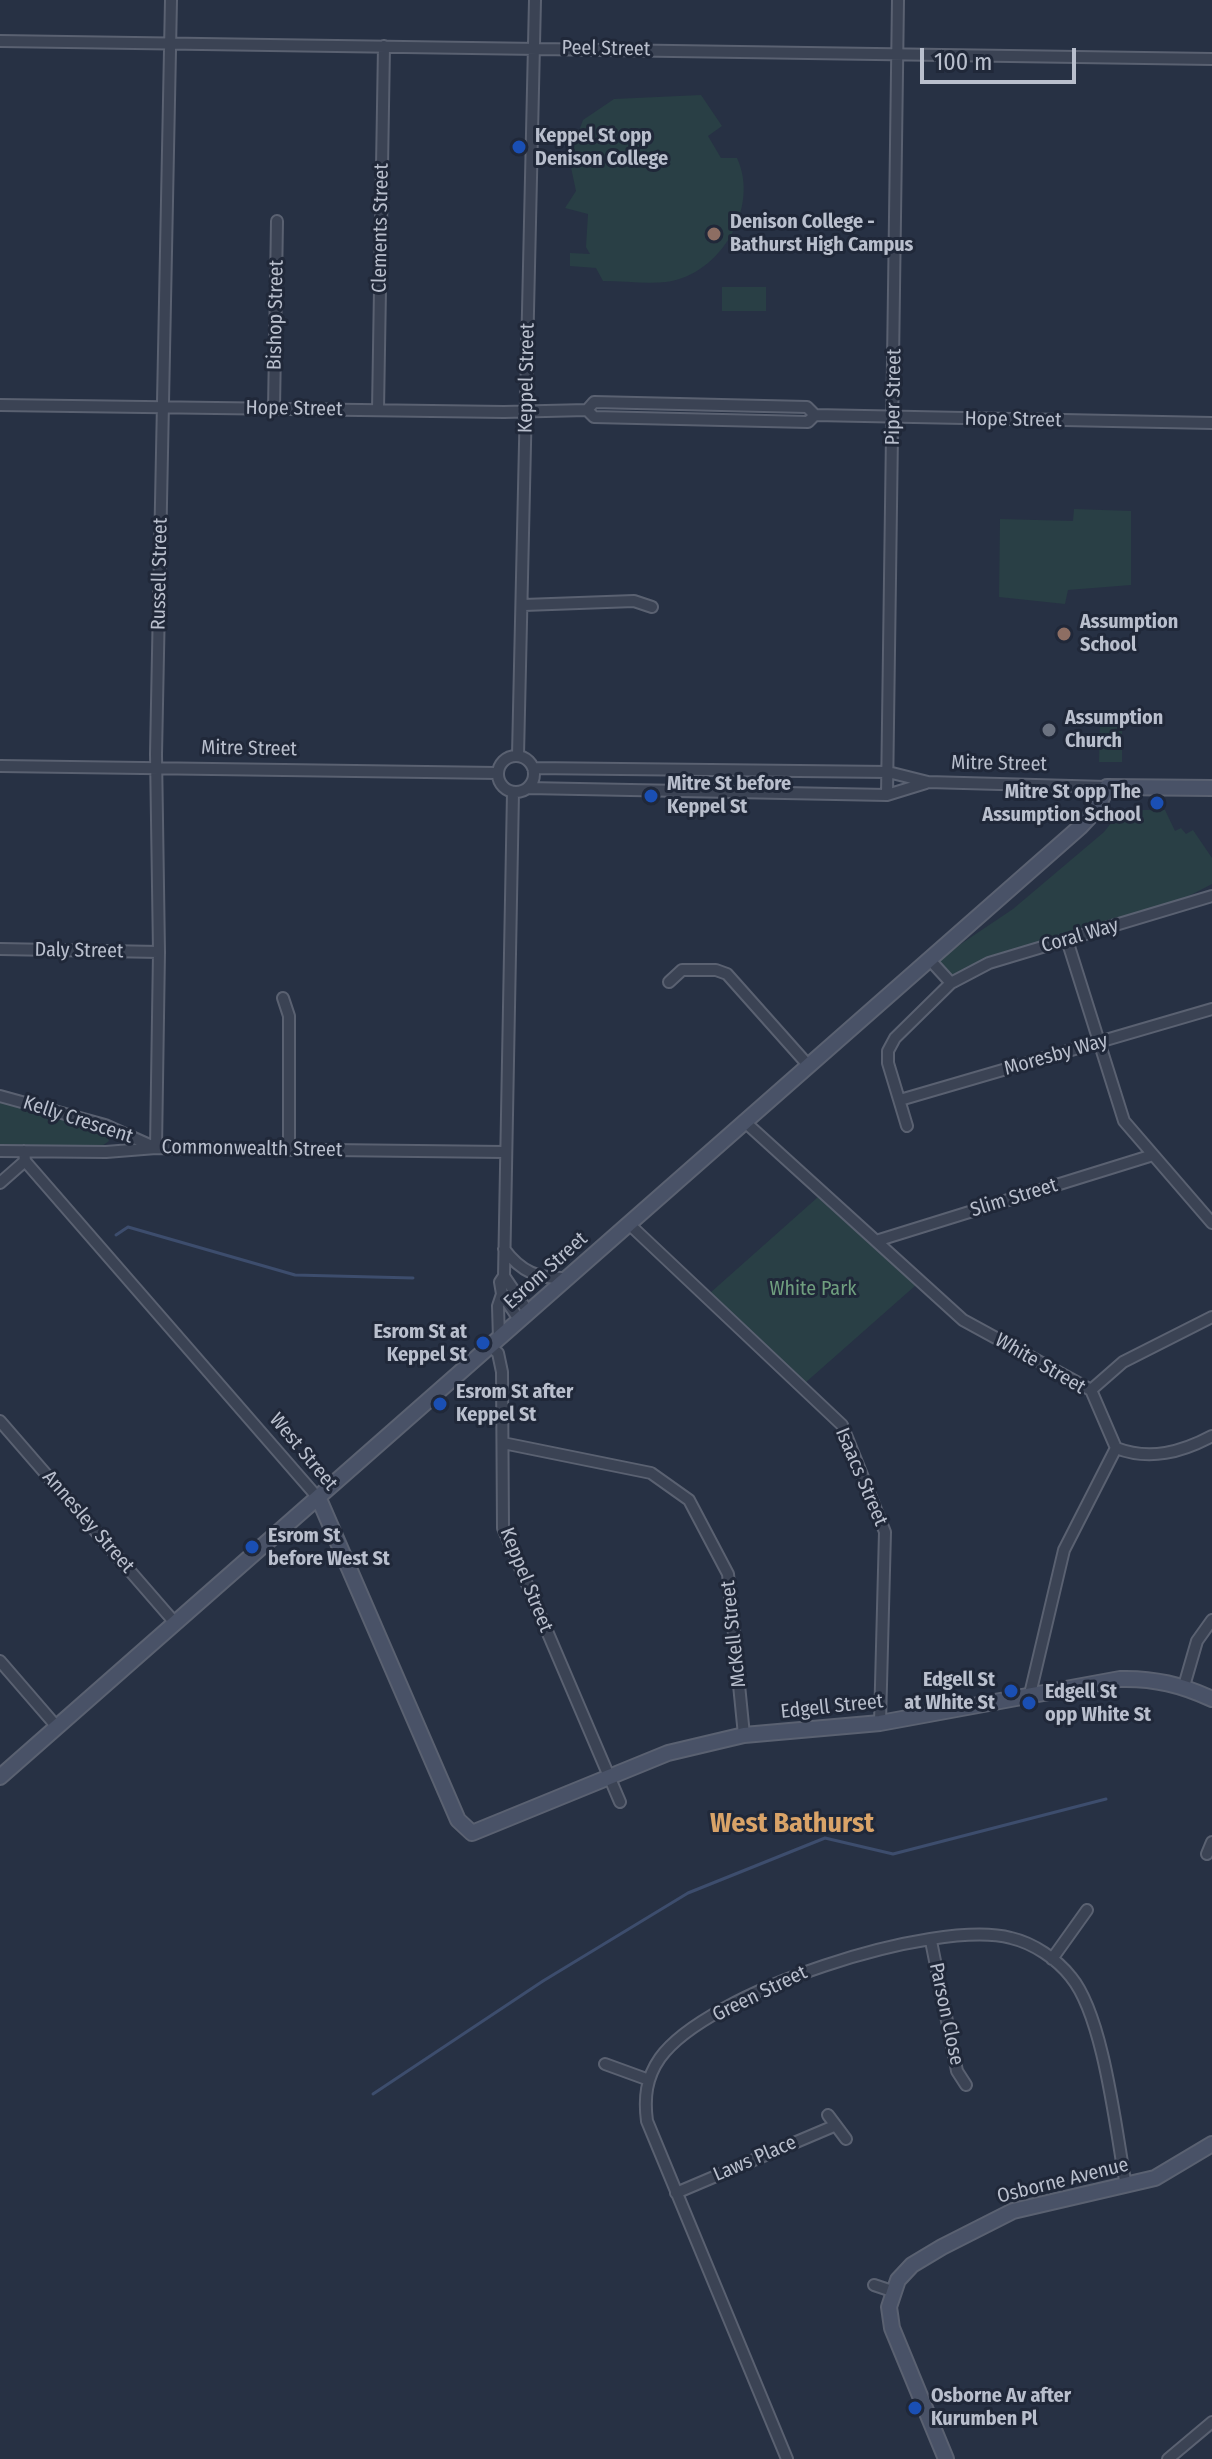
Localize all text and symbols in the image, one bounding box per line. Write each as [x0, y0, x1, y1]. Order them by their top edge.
scale bar [924, 32, 1080, 82]
street label: Peel Street [561, 36, 651, 62]
text: 100 m [934, 48, 992, 76]
place label: Keppel St opp Denison College [535, 124, 668, 171]
marker: Keppel St opp Denison College [510, 138, 528, 156]
street label: Clements Street [368, 163, 394, 293]
place label: Denison College - Bathurst High Campus [730, 210, 913, 257]
marker: Denison College - Bathurst High Campus [705, 225, 723, 243]
street label: Bishop Street [263, 260, 289, 370]
street label: Keppel Street [514, 323, 540, 433]
street label: Piper Street [881, 348, 907, 446]
street label: Hope Street [245, 396, 343, 422]
street label: Hope Street [964, 407, 1062, 433]
street label: Russell Street [147, 518, 173, 630]
place label: Assumption School [1080, 610, 1178, 657]
marker: Assumption School [1055, 625, 1073, 643]
place label: Assumption Church [1065, 706, 1163, 753]
marker: Assumption Church [1040, 721, 1058, 739]
street label: Mitre Street [201, 736, 297, 762]
street label: Mitre Street [951, 751, 1047, 777]
place label: Mitre St before Keppel St [667, 772, 791, 819]
place label: Mitre St opp The Assumption School [982, 780, 1141, 827]
marker: Mitre St before Keppel St [642, 787, 660, 805]
marker: Mitre St opp The Assumption School [1148, 794, 1166, 812]
street label: Coral Way [1039, 914, 1121, 958]
street label: Daly Street [34, 938, 124, 964]
street label: Moresby Way [1001, 1029, 1111, 1081]
street label: Kelly Crescent [20, 1091, 136, 1149]
street label: Commonwealth Street [161, 1135, 343, 1163]
street label: Slim Street [968, 1173, 1060, 1223]
street label: Esrom Street [499, 1227, 593, 1315]
park label: White Park [770, 1277, 856, 1301]
place label: Esrom St at Keppel St [373, 1320, 467, 1367]
street label: White Street [990, 1328, 1090, 1400]
marker: Esrom St at Keppel St [474, 1334, 492, 1352]
place label: Esrom St after Keppel St [456, 1380, 573, 1427]
marker: Esrom St after Keppel St [431, 1395, 449, 1413]
street label: West Street [264, 1408, 342, 1496]
street label: Isaacs Street [830, 1424, 892, 1530]
street label: Annesley Street [37, 1466, 139, 1578]
place label: Esrom St before West St [268, 1524, 390, 1571]
street label: Keppel Street [494, 1524, 558, 1636]
marker: Esrom St before West St [243, 1538, 261, 1556]
street label: McKell Street [716, 1579, 752, 1689]
place label: Edgell St at White St [904, 1668, 995, 1715]
place label: Edgell St opp White St [1045, 1680, 1151, 1727]
marker: Edgell St at White St [1002, 1682, 1020, 1700]
street label: Edgell Street [779, 1690, 885, 1724]
marker: Edgell St opp White St [1020, 1694, 1038, 1712]
district label: West Bathurst [710, 1807, 874, 1841]
street label: Parson Close [923, 1960, 969, 2068]
street label: Green Street [709, 1961, 811, 2027]
street label: Laws Place [710, 2131, 800, 2187]
street label: Osborne Avenue [995, 2153, 1131, 2209]
place label: Osborne Av after Kurumben Pl [931, 2384, 1071, 2431]
marker: Osborne Av after Kurumben Pl [906, 2399, 924, 2417]

